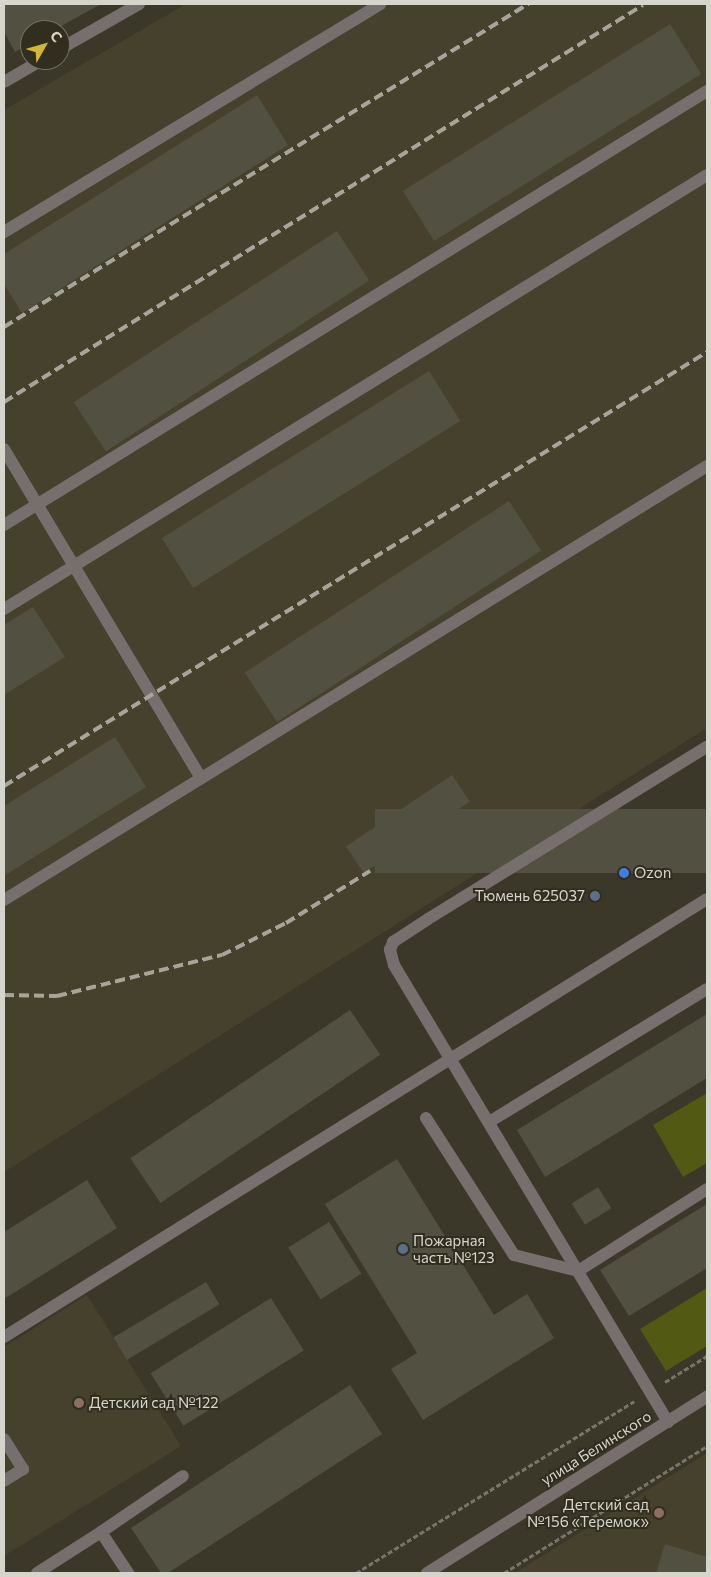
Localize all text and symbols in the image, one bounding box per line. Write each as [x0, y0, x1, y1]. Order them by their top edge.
north arrow [20, 20, 70, 70]
text: С [47, 27, 66, 45]
place label: Ozon [634, 864, 671, 882]
marker: Ozon [618, 867, 630, 879]
place label: Тюмень 625037 [475, 887, 585, 905]
marker: Тюмень 625037 [589, 890, 601, 902]
place label: Пожарная часть №123 [413, 1231, 495, 1266]
marker: Пожарная часть №123 [397, 1243, 409, 1255]
place label: Детский сад №122 [89, 1394, 219, 1412]
marker: Детский сад №122 [73, 1397, 85, 1409]
street label: улица Белинского [538, 1407, 654, 1489]
place label: Детский сад №156 «Теремок» [527, 1495, 649, 1530]
marker: Детский сад №156 «Теремок» [653, 1507, 665, 1519]

